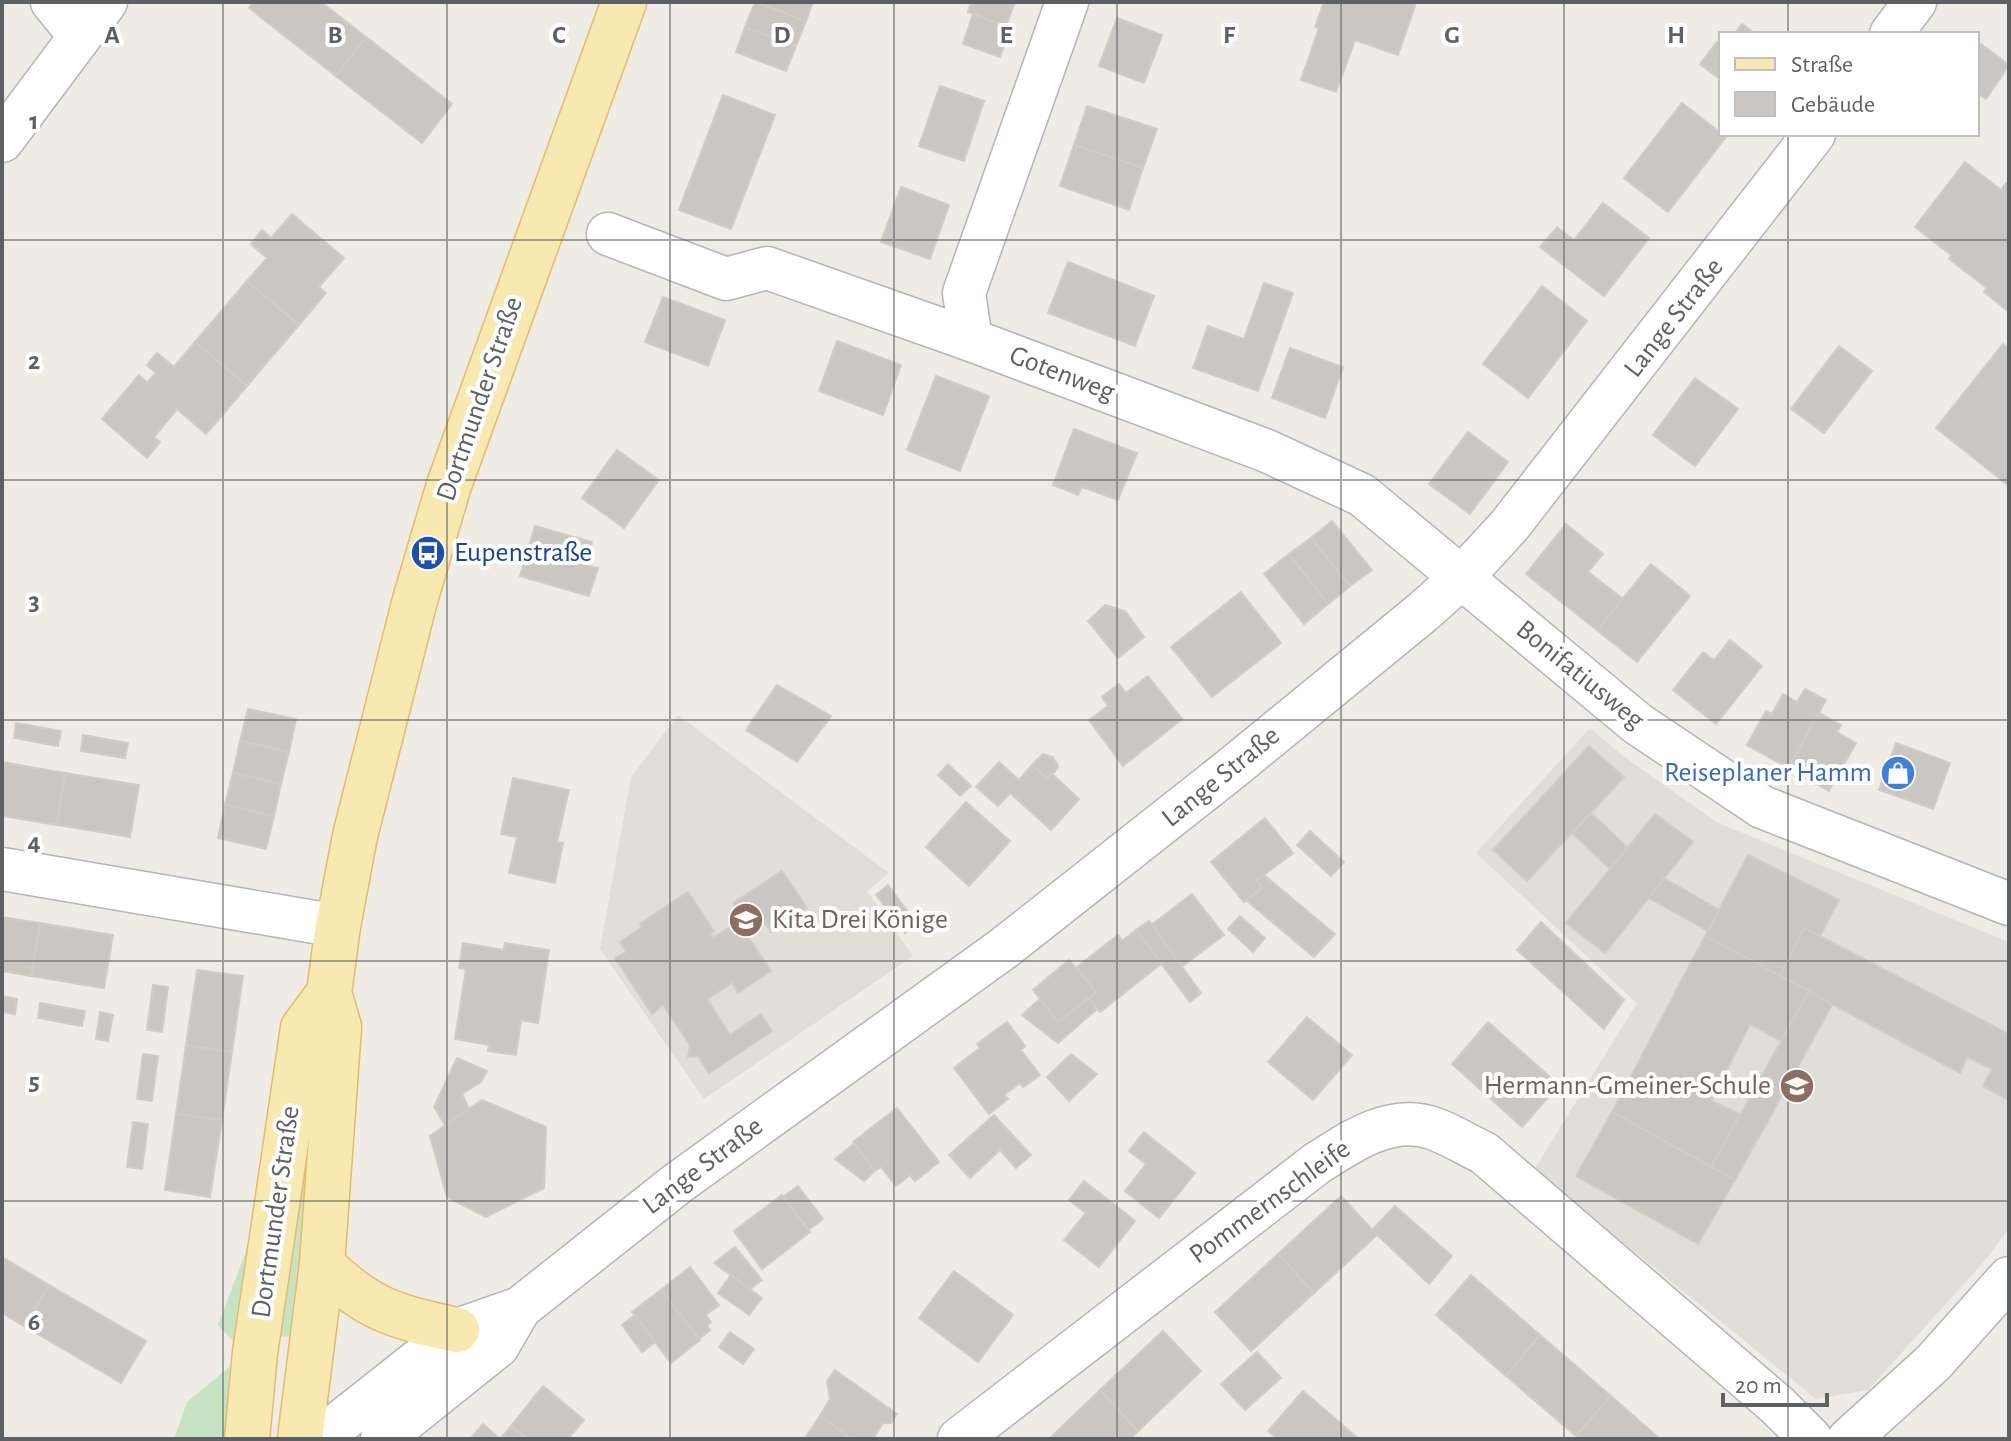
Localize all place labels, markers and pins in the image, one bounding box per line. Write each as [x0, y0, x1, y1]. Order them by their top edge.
bus stop icon: Eupenstraße [409, 534, 447, 572]
place label: Eupenstraße [454, 539, 592, 567]
shop icon: Reiseplaner Hamm [1879, 754, 1917, 792]
place label: Reiseplaner Hamm [1664, 759, 1872, 787]
school or university icon: Kita Drei Könige [727, 901, 765, 939]
place label: Kita Drei Könige [772, 906, 948, 934]
school or university icon: Hermann-Gmeiner-Schule [1778, 1067, 1816, 1105]
place label: Hermann-Gmeiner-Schule [1484, 1072, 1771, 1100]

